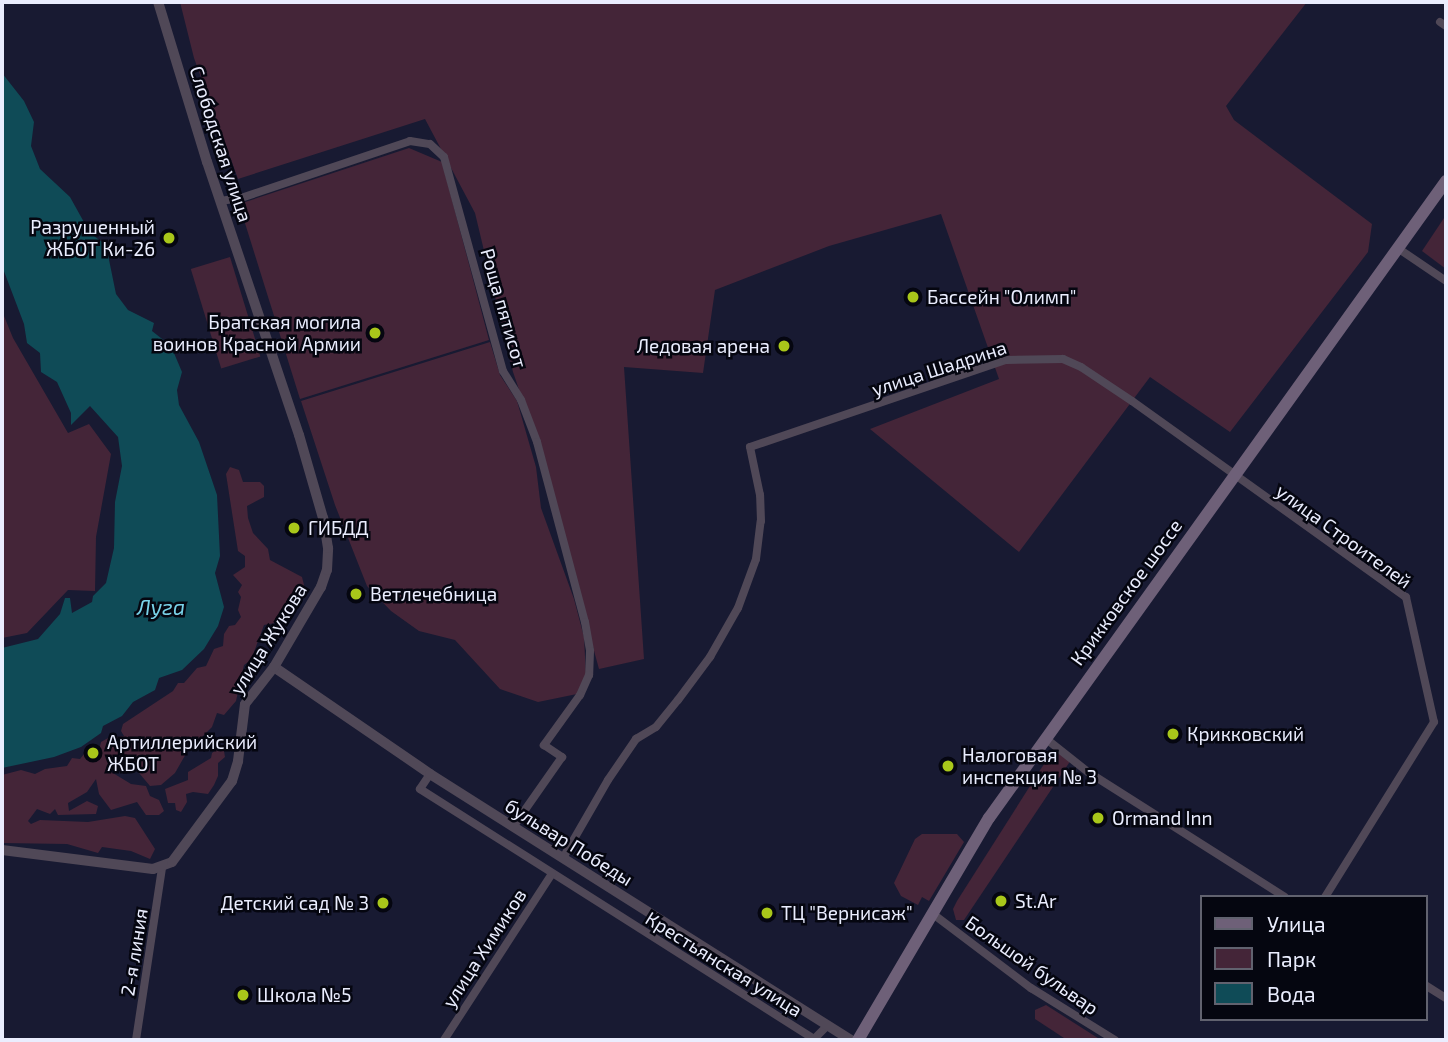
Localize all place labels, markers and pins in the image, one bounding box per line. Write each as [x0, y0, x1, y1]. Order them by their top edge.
place label: Разрушенный ЖБОТ Ки-26 [30, 216, 155, 260]
marker: Разрушенный ЖБОТ Ки-26 [161, 230, 177, 246]
place label: Бассейн "Олимп" [927, 286, 1077, 308]
marker: Бассейн "Олимп" [905, 289, 921, 305]
place label: Братская могила воинов Красной Армии [153, 311, 361, 355]
marker: Братская могила воинов Красной Армии [367, 325, 383, 341]
place label: Ледовая арена [637, 335, 770, 357]
marker: Ледовая арена [776, 338, 792, 354]
place label: ГИБДД [308, 517, 369, 539]
marker: ГИБДД [286, 520, 302, 536]
place label: Ветлечебница [370, 583, 497, 605]
marker: Ветлечебница [348, 586, 364, 602]
place label: Крикковский [1187, 723, 1304, 745]
marker: Крикковский [1165, 726, 1181, 742]
place label: Артиллерийский ЖБОТ [107, 731, 257, 775]
place label: Налоговая инспекция № 3 [962, 744, 1097, 788]
marker: Артиллерийский ЖБОТ [85, 745, 101, 761]
marker: Налоговая инспекция № 3 [940, 758, 956, 774]
place label: Ormand Inn [1112, 807, 1213, 829]
marker: Ormand Inn [1090, 810, 1106, 826]
place label: St.Ar [1015, 890, 1057, 912]
place label: Детский сад № 3 [220, 892, 369, 914]
marker: St.Ar [993, 893, 1009, 909]
marker: Детский сад № 3 [375, 895, 391, 911]
place label: ТЦ "Вернисаж" [781, 902, 913, 924]
marker: ТЦ "Вернисаж" [759, 905, 775, 921]
place label: Школа №5 [257, 984, 351, 1006]
marker: Школа №5 [235, 987, 251, 1003]

